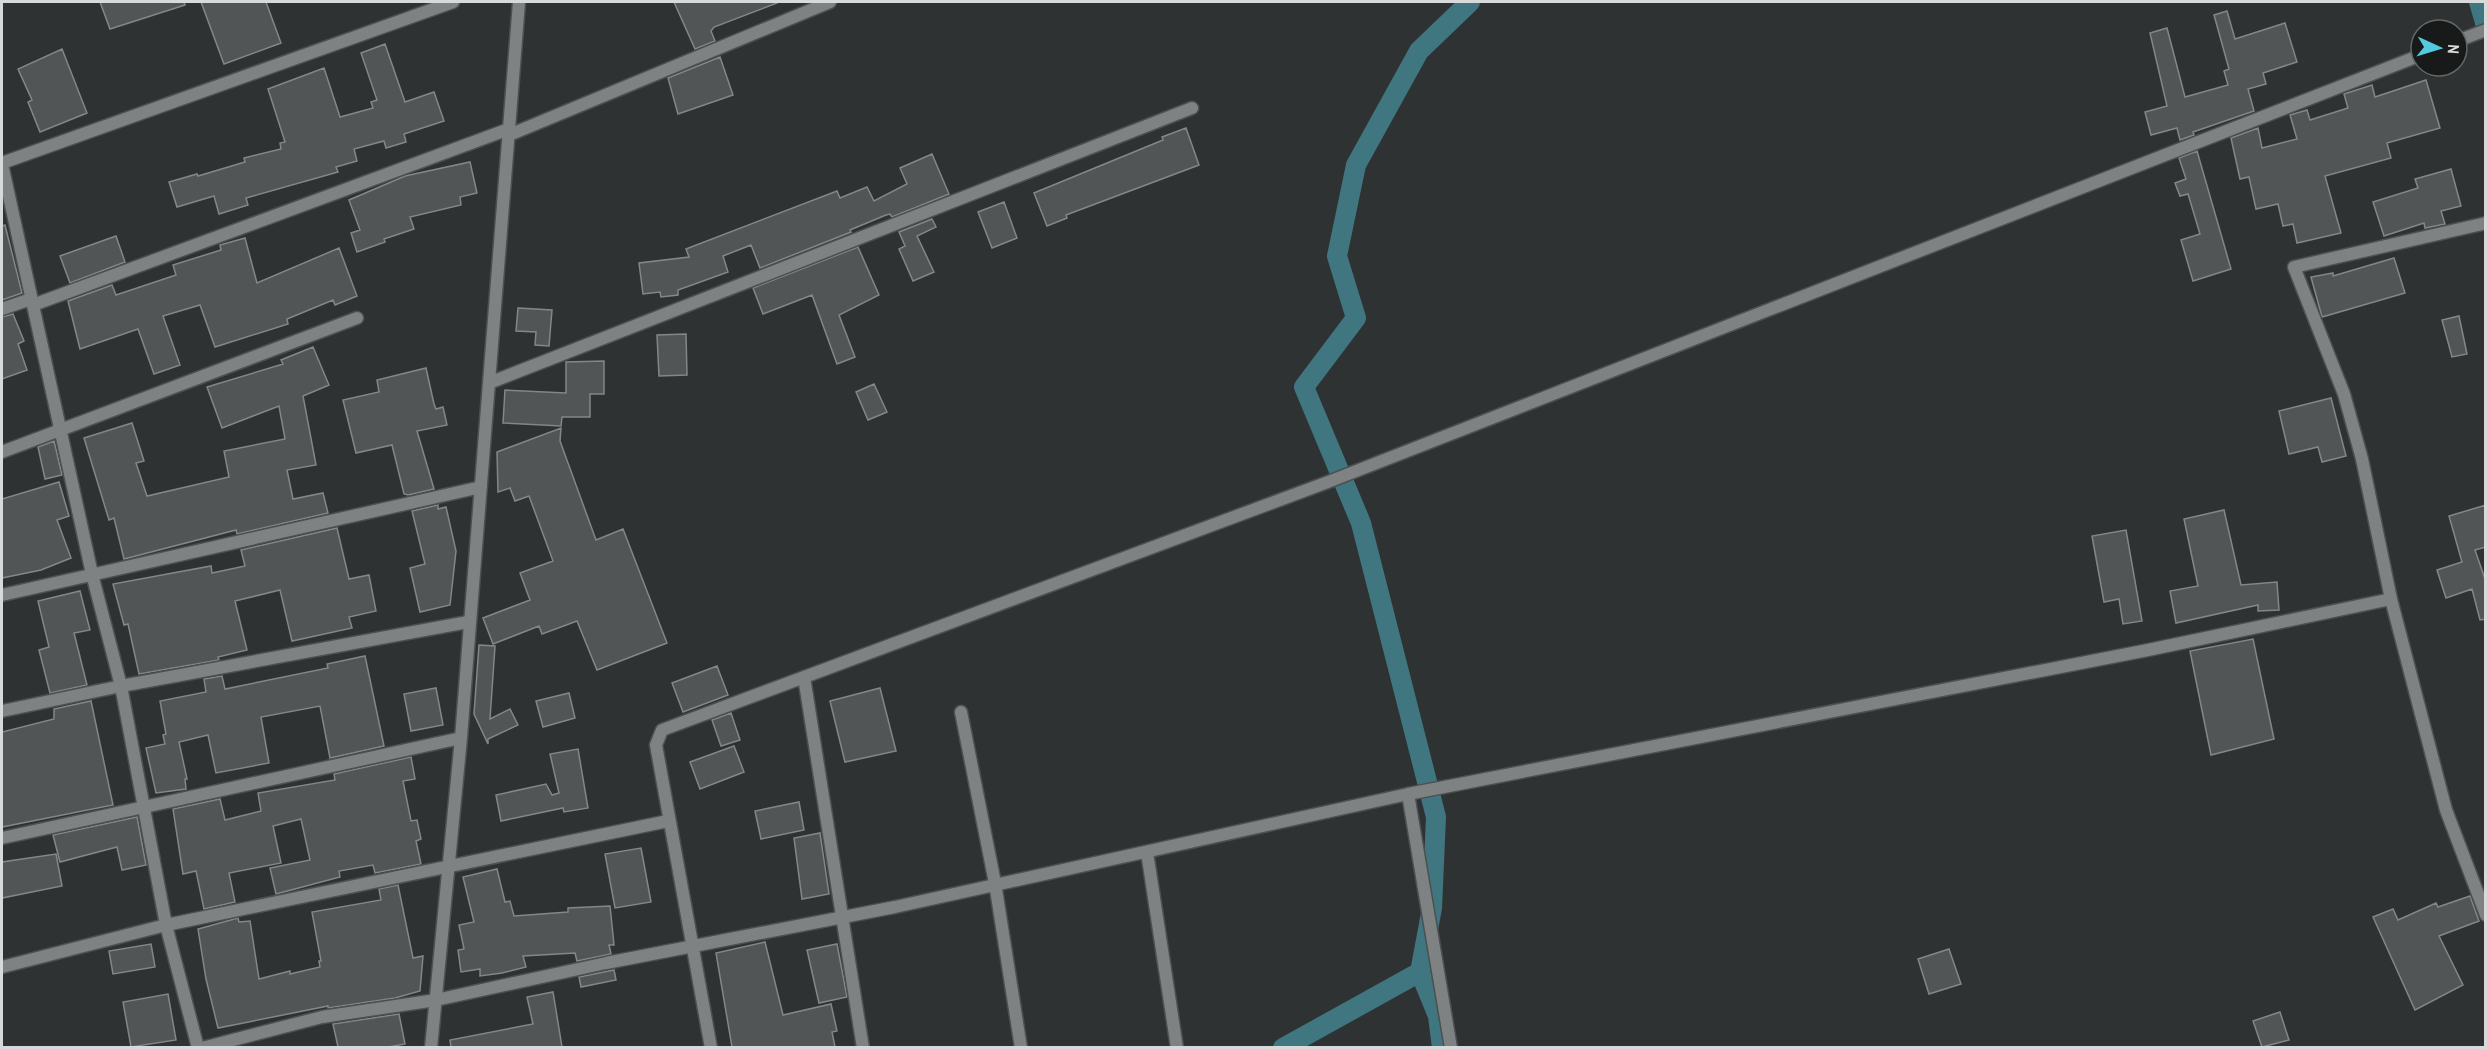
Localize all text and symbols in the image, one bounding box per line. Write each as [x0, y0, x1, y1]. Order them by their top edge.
north arrow [2409, 18, 2469, 78]
text: N [2443, 44, 2465, 55]

